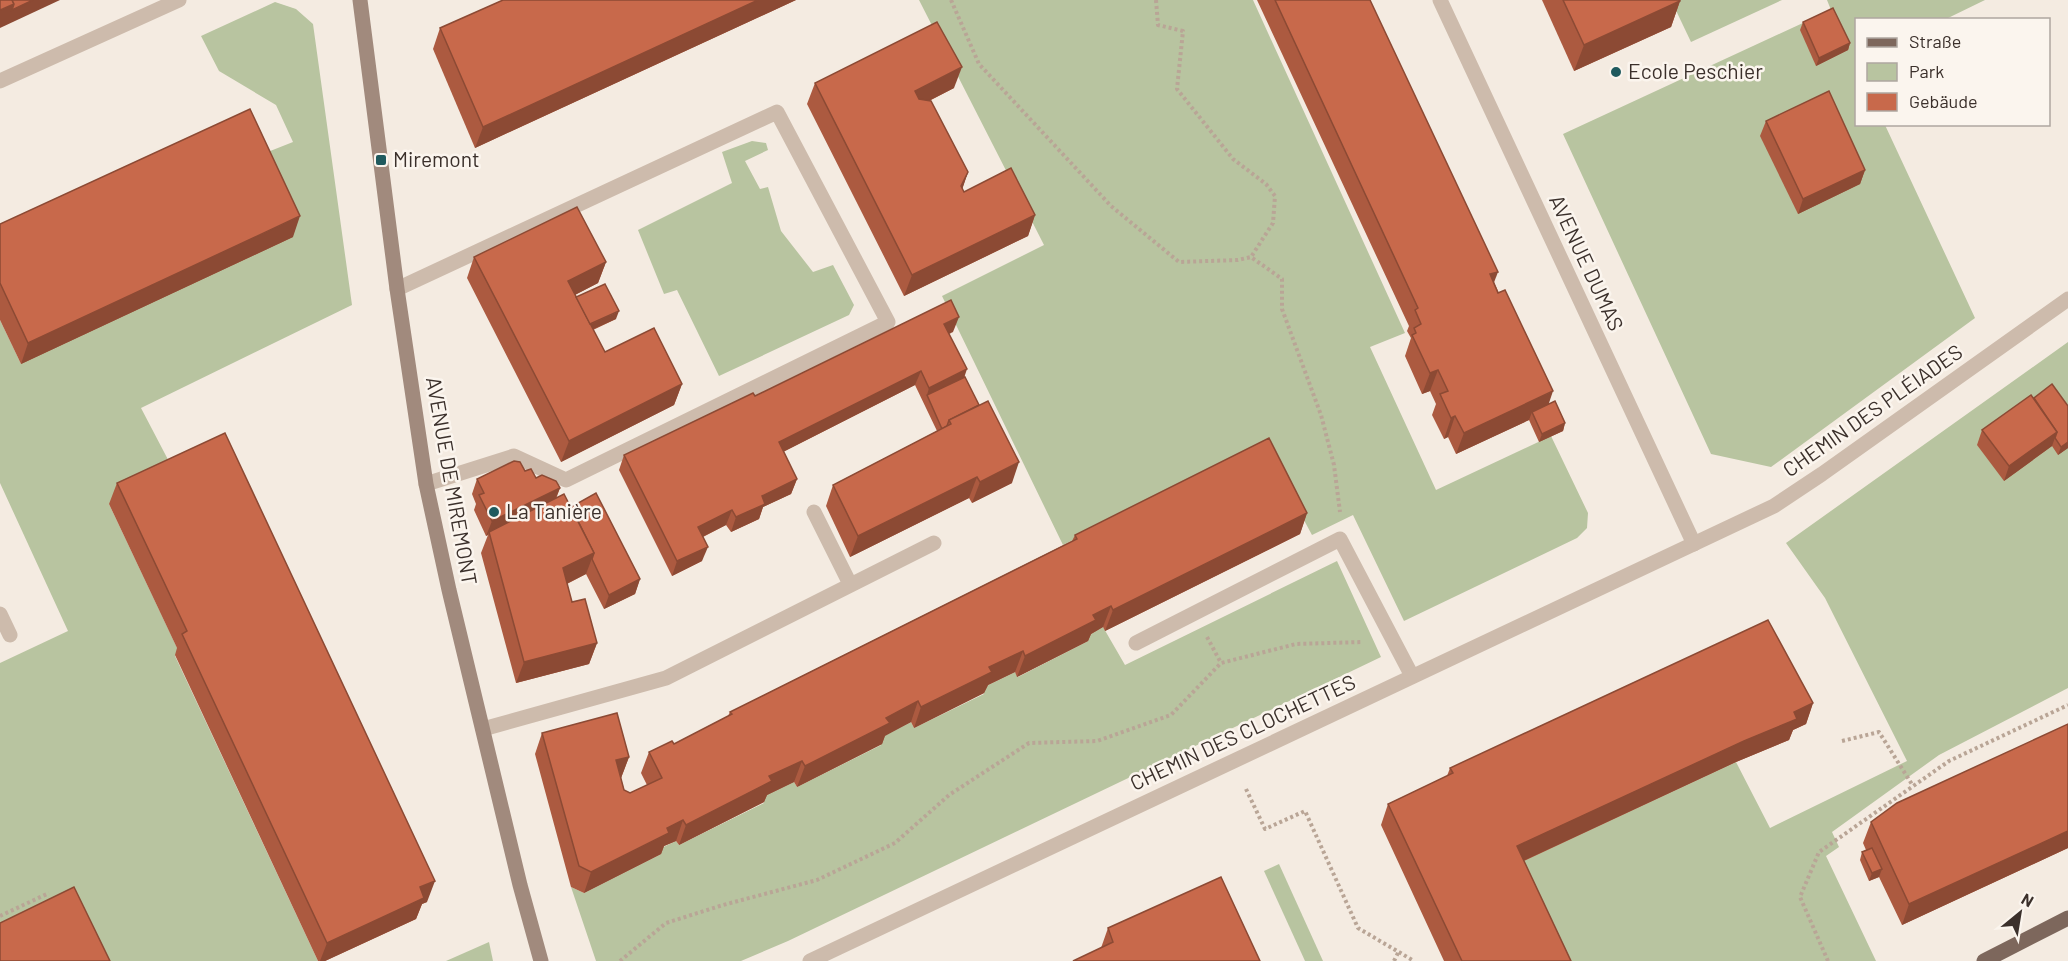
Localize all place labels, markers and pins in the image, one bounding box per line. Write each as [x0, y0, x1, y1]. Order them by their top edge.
place label: Ecole Peschier [1628, 58, 1763, 83]
marker: Ecole Peschier [1609, 65, 1623, 79]
place label: Miremont [393, 146, 480, 171]
marker: Miremont [374, 153, 388, 167]
place label: La Tanière [506, 498, 602, 523]
marker: La Tanière [487, 505, 501, 519]

